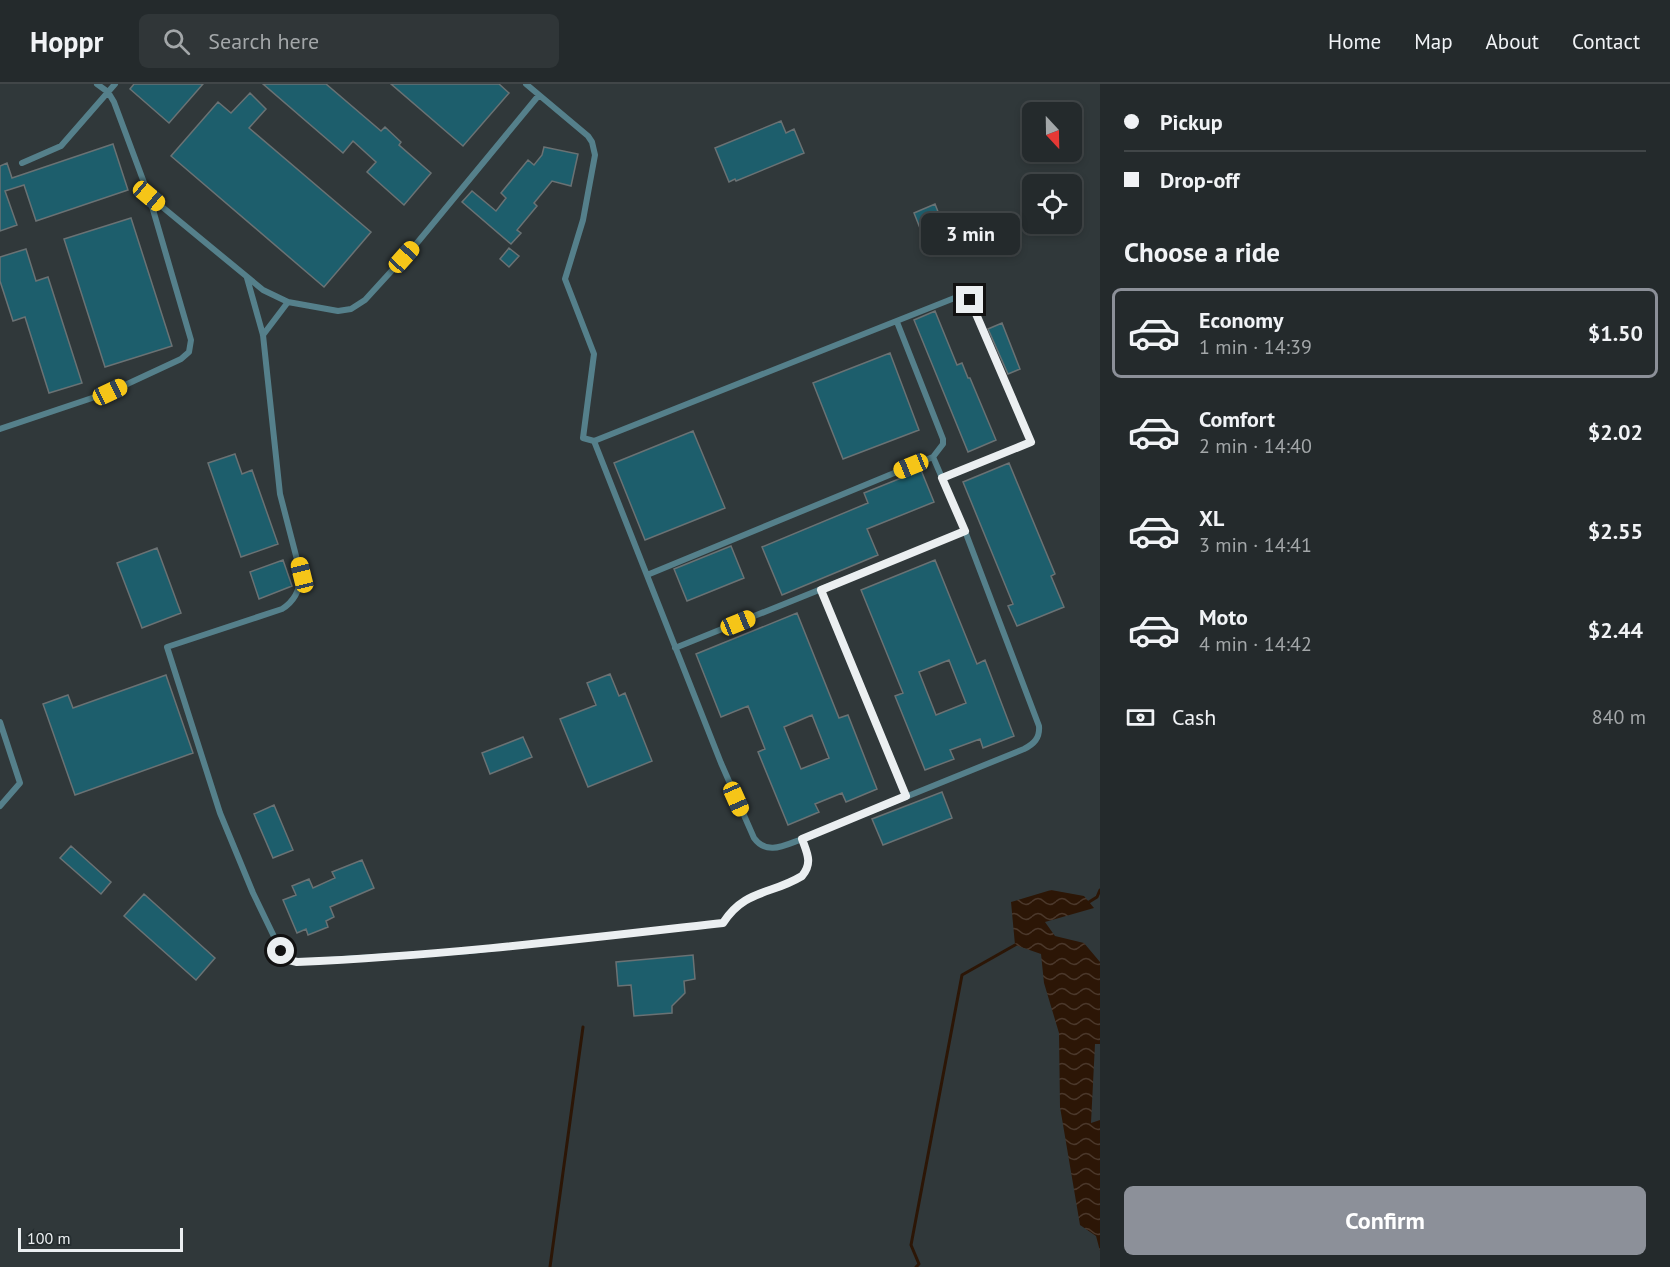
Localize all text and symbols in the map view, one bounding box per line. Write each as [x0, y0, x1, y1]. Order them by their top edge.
search box [139, 14, 559, 68]
text: Hoppr [30, 23, 103, 60]
icon: search [160, 25, 193, 58]
text: Search here [208, 27, 319, 55]
text: Home [1328, 28, 1381, 55]
text: Map [1414, 28, 1453, 55]
text: About [1486, 28, 1539, 55]
text: Contact [1572, 28, 1640, 55]
north arrow [1022, 102, 1082, 162]
map controls [1022, 102, 1082, 234]
text: Pickup [1160, 108, 1223, 136]
text: Drop-off [1160, 166, 1239, 194]
button: locate [1022, 174, 1082, 234]
car [129, 178, 169, 214]
callout: 3 min [920, 213, 1020, 255]
text: 3 min [946, 221, 995, 247]
text: Choose a ride [1124, 235, 1280, 269]
car [385, 238, 423, 276]
route end [956, 286, 983, 313]
icon: car [1127, 306, 1181, 360]
text: Economy [1199, 306, 1283, 334]
text: $1.50 [1588, 319, 1643, 347]
text: 1 min · 14:39 [1199, 334, 1312, 360]
car [90, 376, 130, 408]
icon: car [1127, 405, 1181, 459]
text: Comfort [1199, 405, 1275, 433]
text: $2.02 [1588, 418, 1643, 446]
text: 2 min · 14:40 [1199, 433, 1312, 459]
car [891, 451, 931, 481]
icon: car [1127, 504, 1181, 558]
text: XL [1199, 504, 1224, 532]
text: $2.55 [1588, 517, 1643, 545]
text: 3 min · 14:41 [1199, 532, 1312, 558]
car [289, 555, 315, 595]
icon: car [1127, 603, 1181, 657]
text: Moto [1199, 603, 1248, 631]
car [718, 608, 758, 638]
text: $2.44 [1588, 616, 1643, 644]
text: 4 min · 14:42 [1199, 631, 1312, 657]
icon: cash [1124, 701, 1157, 734]
text: Cash [1172, 703, 1216, 731]
text: 840 m [1592, 704, 1646, 730]
car [720, 779, 752, 819]
route start [267, 937, 294, 964]
button: Confirm [1124, 1186, 1646, 1255]
scale bar [18, 1225, 183, 1252]
text: 100 m [27, 1228, 70, 1248]

